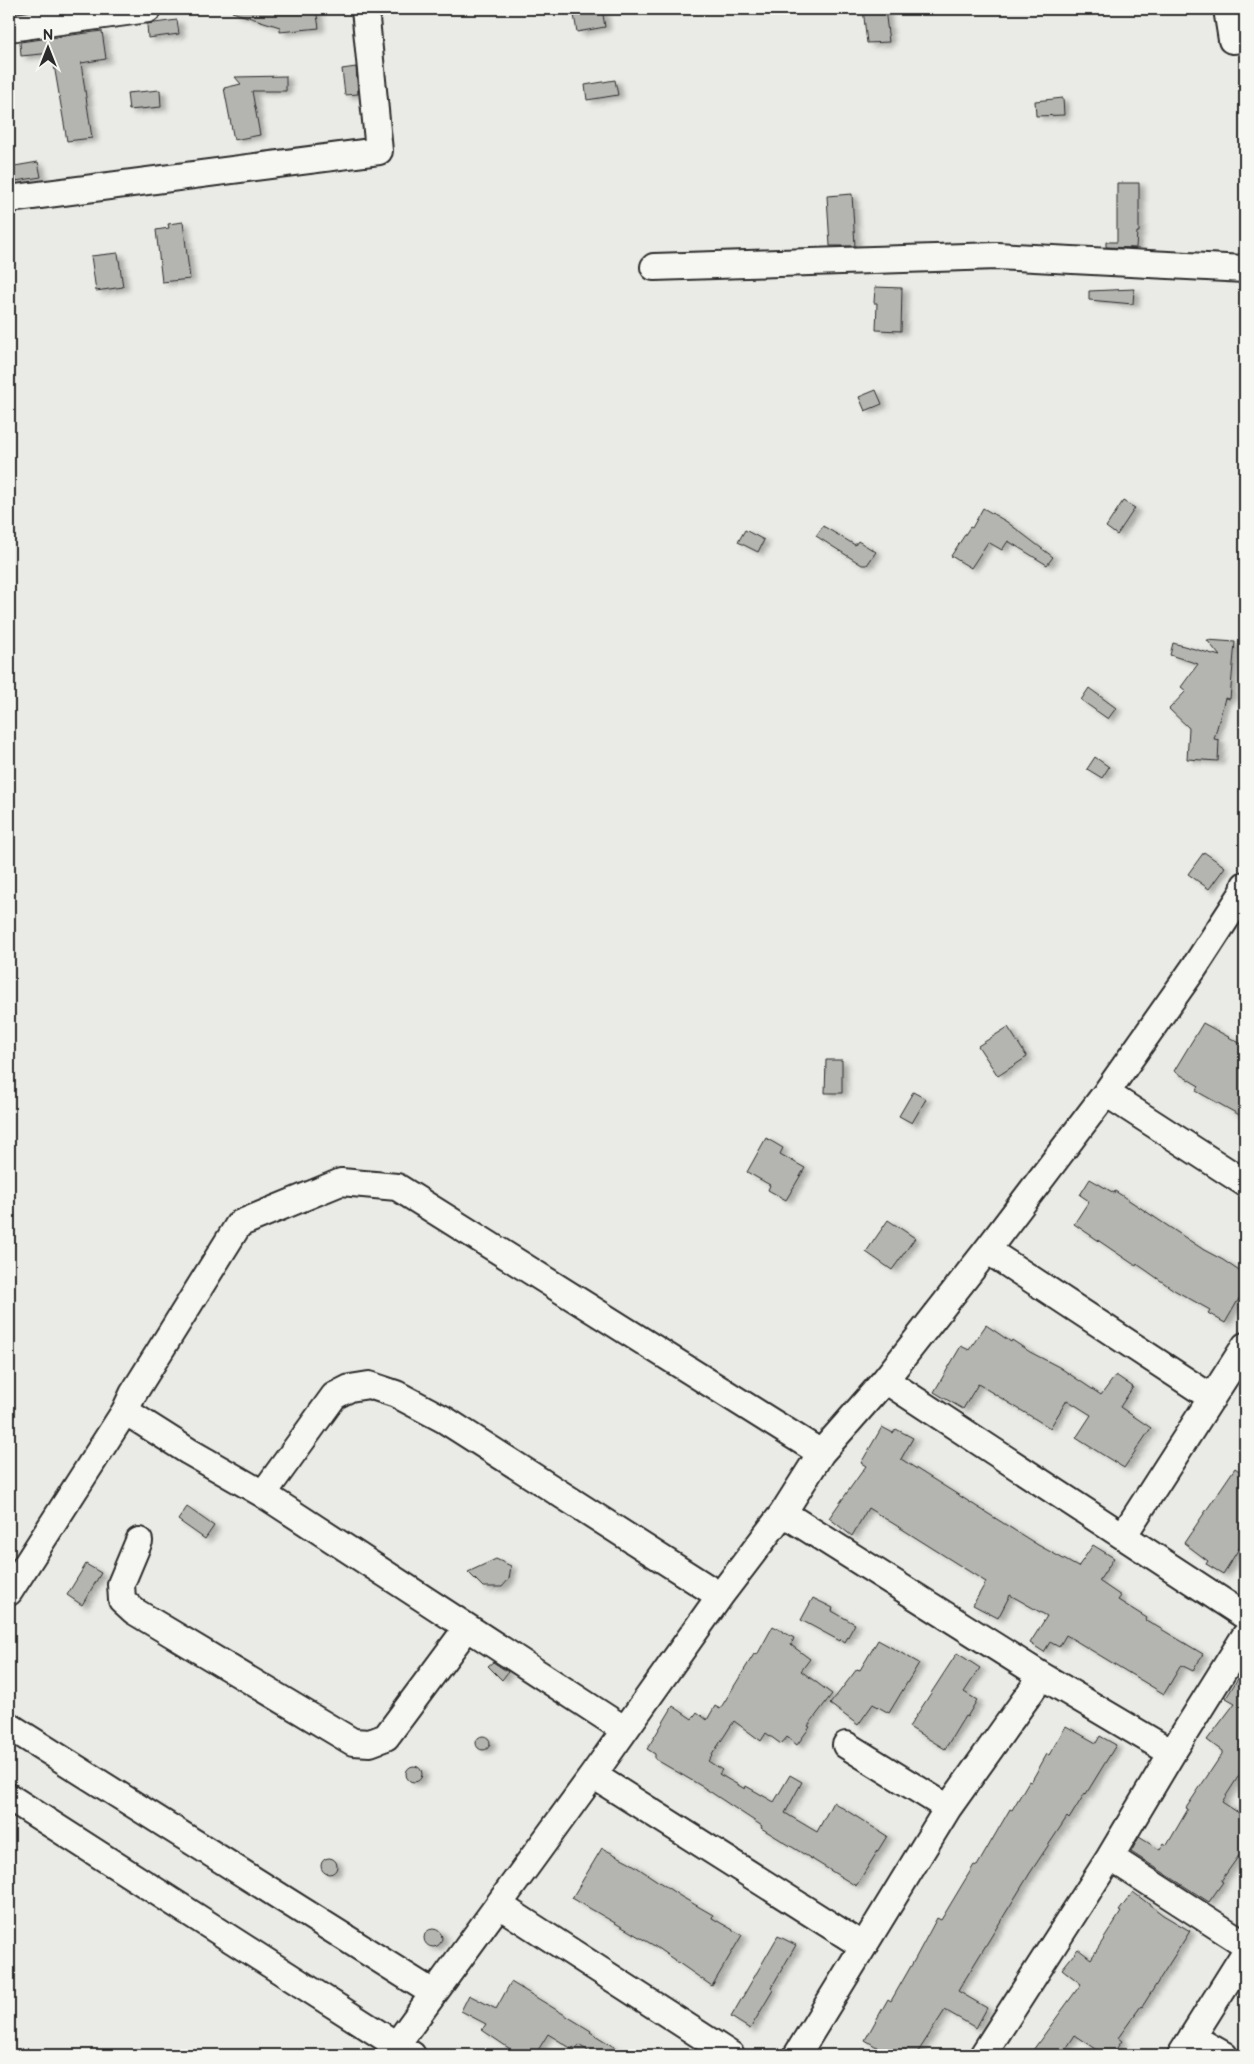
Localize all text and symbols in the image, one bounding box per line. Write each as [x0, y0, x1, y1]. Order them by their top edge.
north arrow [22, 22, 72, 72]
text: N [43, 27, 53, 44]

